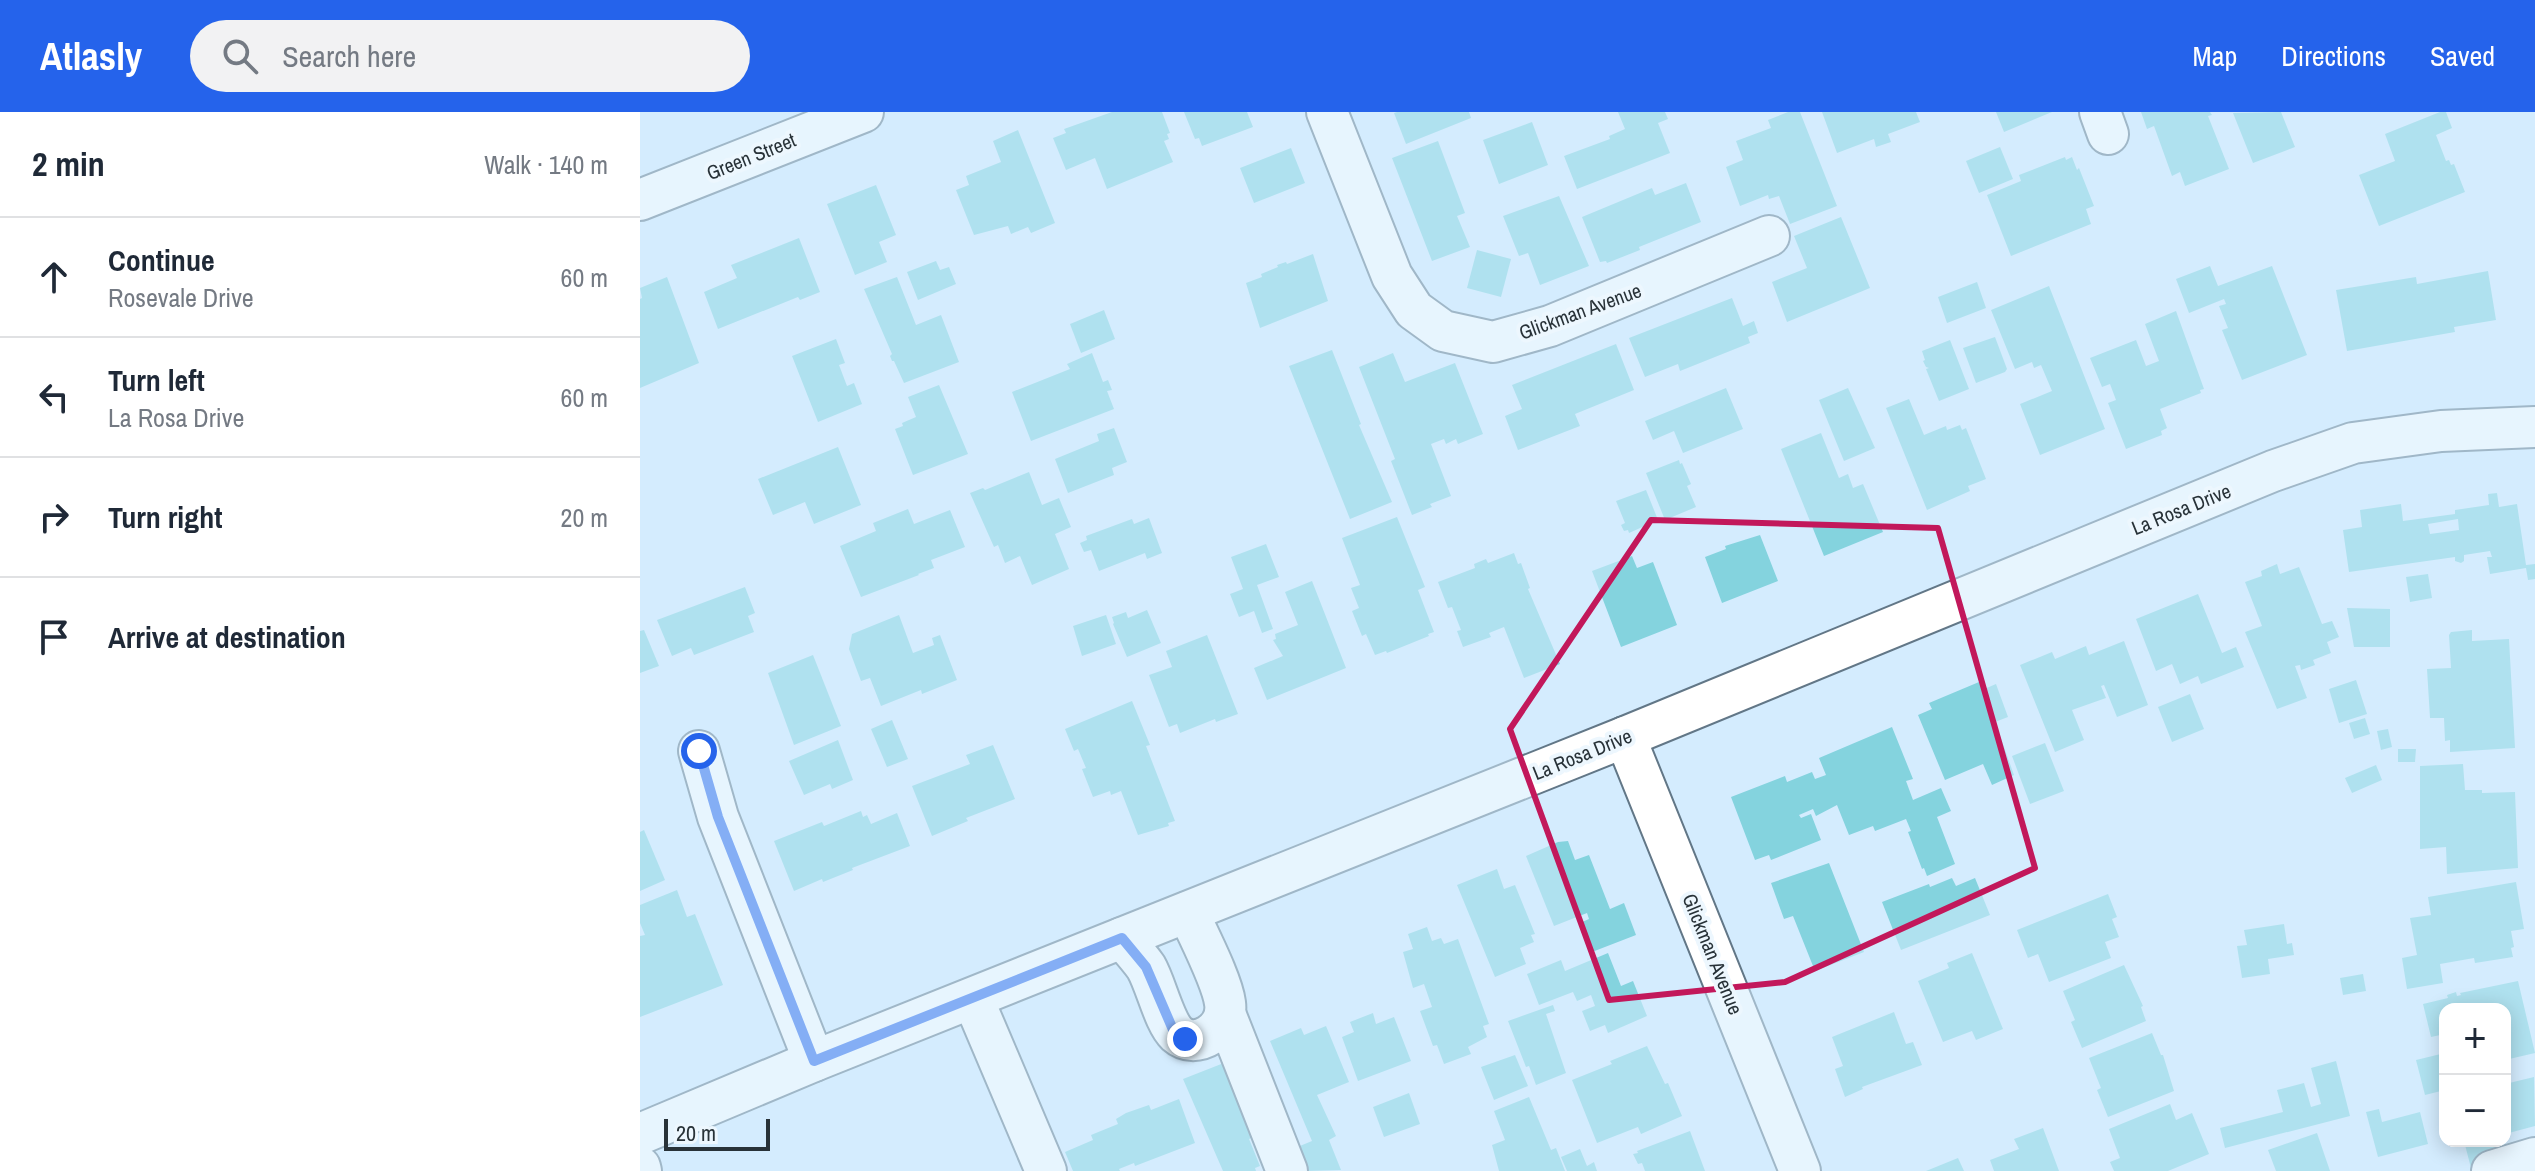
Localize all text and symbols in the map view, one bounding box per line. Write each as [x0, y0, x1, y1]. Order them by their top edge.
search box [190, 20, 750, 92]
text: Atlasly [40, 31, 142, 82]
icon: search [218, 34, 262, 78]
text: Search here [282, 36, 416, 76]
text: Map [2193, 37, 2237, 75]
text: Directions [2281, 37, 2386, 75]
text: Saved [2430, 37, 2495, 75]
street label: Green Street [702, 126, 800, 186]
text: 2 min [32, 141, 105, 187]
text: Walk · 140 m [484, 147, 608, 182]
text: Continue [108, 240, 215, 280]
icon: ahead [32, 255, 76, 299]
text: 60 m [561, 260, 608, 295]
street label: Glickman Avenue [1515, 276, 1645, 346]
text: Rosevale Drive [108, 280, 254, 315]
text: Turn left [108, 360, 205, 400]
icon: left [32, 375, 76, 419]
text: 60 m [561, 380, 608, 415]
text: La Rosa Drive [108, 400, 244, 435]
street label: La Rosa Drive [2127, 477, 2235, 541]
icon: right [32, 495, 76, 539]
text: Turn right [108, 497, 222, 537]
text: 20 m [561, 500, 608, 535]
icon: arrive [32, 615, 76, 659]
text: Arrive at destination [108, 617, 346, 657]
street label: La Rosa Drive [1528, 722, 1636, 786]
route start [681, 733, 717, 769]
street label: Glickman Avenue [1676, 889, 1750, 1019]
map controls [2439, 1003, 2511, 1147]
button: + [2439, 1003, 2511, 1075]
route end [1167, 1021, 1203, 1057]
button: − [2439, 1075, 2511, 1147]
scale bar [664, 1115, 770, 1151]
text: 20 m [676, 1118, 716, 1148]

